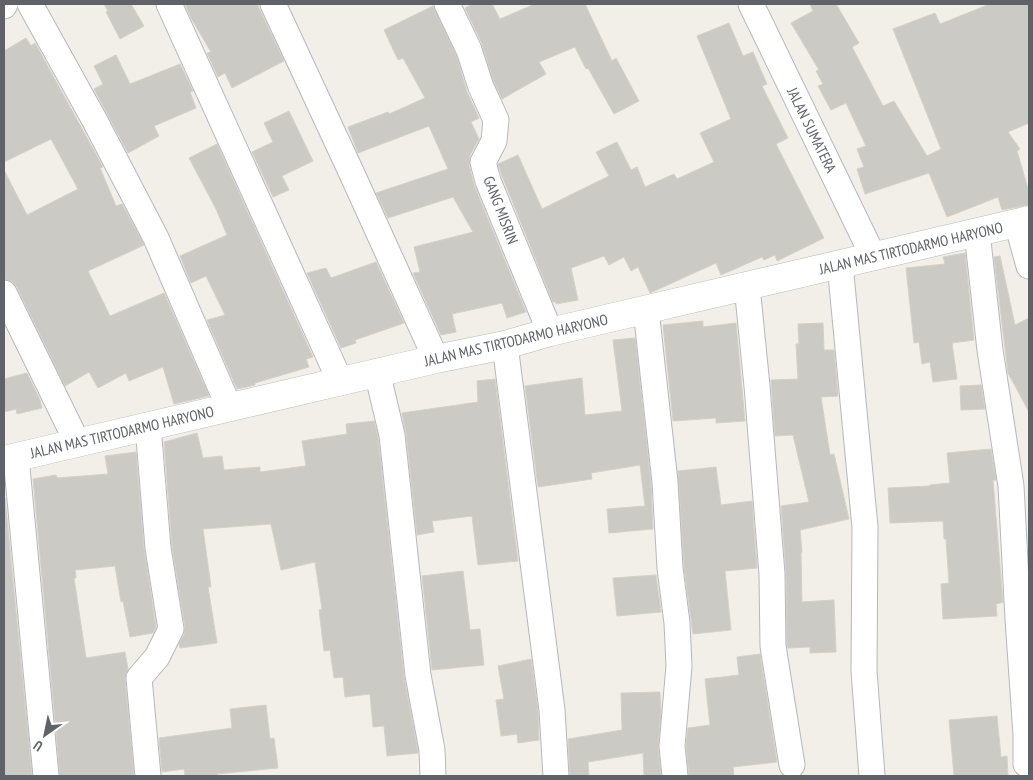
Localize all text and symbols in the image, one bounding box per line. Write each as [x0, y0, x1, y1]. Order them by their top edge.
street label: JALAN SUMATERA [783, 83, 841, 177]
street label: GANG MISRIN [479, 173, 523, 247]
street label: JALAN MAS TIRTODARMO HARYONO [816, 218, 1005, 279]
street label: JALAN MAS TIRTODARMO HARYONO [421, 310, 610, 371]
street label: JALAN MAS TIRTODARMO HARYONO [27, 402, 216, 463]
north arrow [20, 710, 70, 760]
text: U [30, 736, 46, 755]

